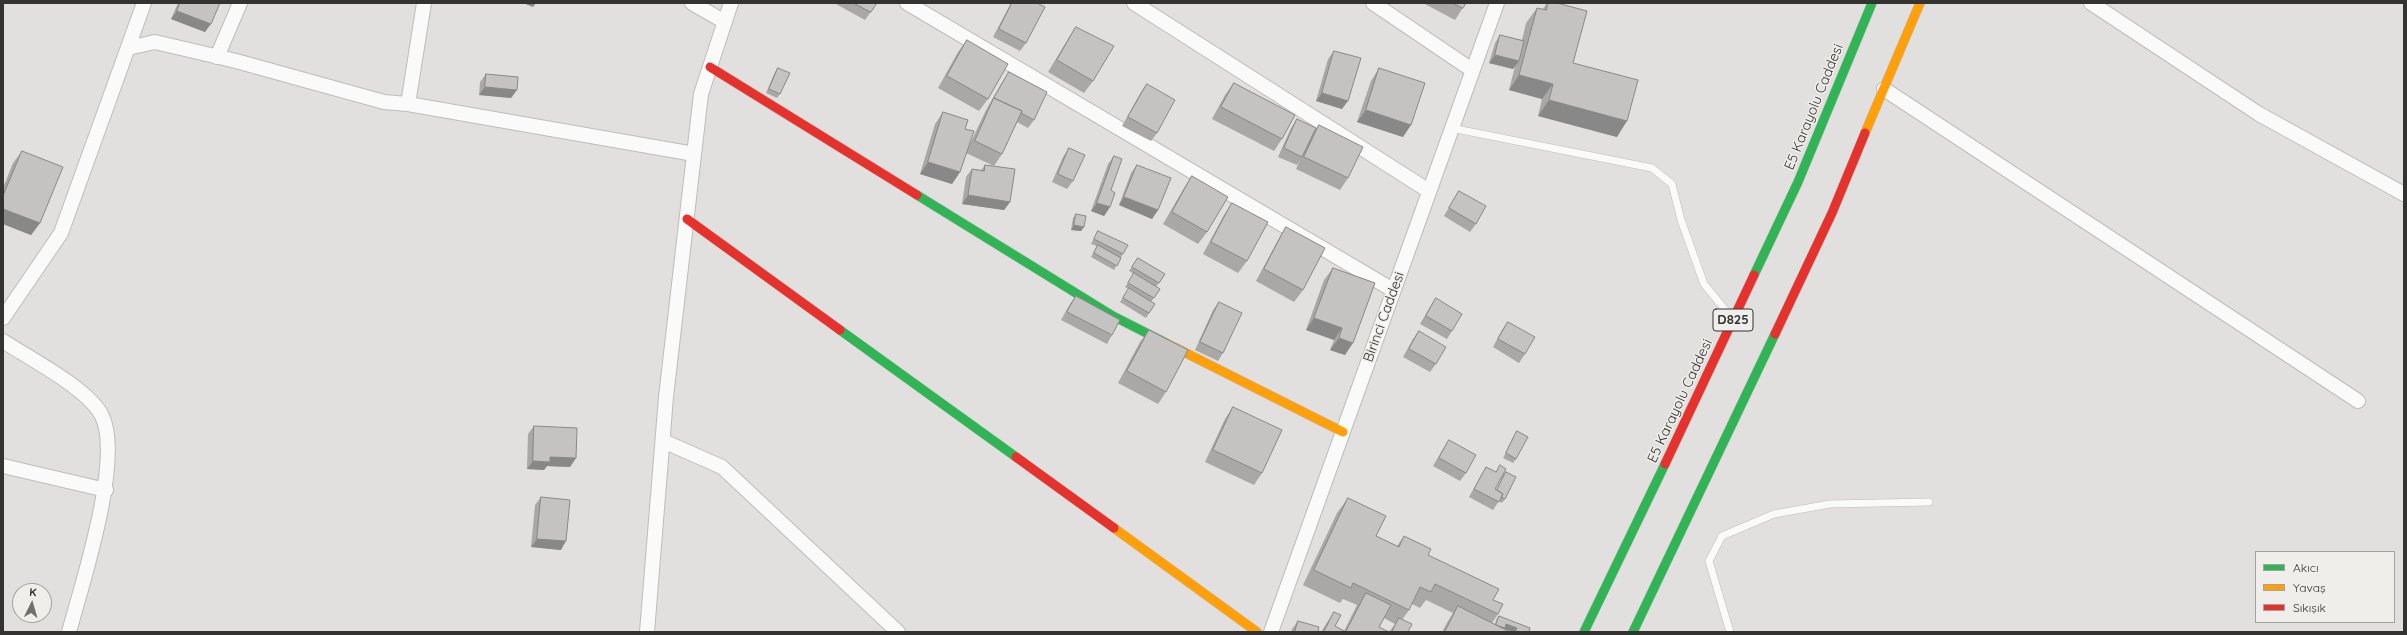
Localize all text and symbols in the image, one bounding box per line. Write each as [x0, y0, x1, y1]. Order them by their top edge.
street label: E5 Karayolu Caddesi [1781, 42, 1847, 172]
street label: Birinci Caddesi [1360, 270, 1408, 364]
road number: D825 [1713, 309, 1753, 331]
street label: E5 Karayolu Caddesi [1644, 337, 1716, 465]
legend [2255, 551, 2395, 623]
text: Akıcı [2293, 560, 2319, 575]
text: Yavaş [2293, 580, 2326, 595]
north arrow [12, 583, 52, 623]
text: K [29, 585, 37, 599]
text: Sıkışık [2293, 600, 2326, 615]

